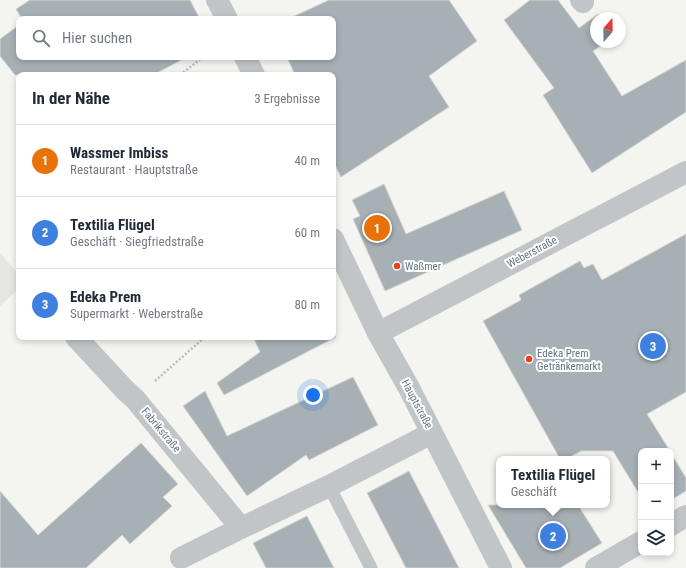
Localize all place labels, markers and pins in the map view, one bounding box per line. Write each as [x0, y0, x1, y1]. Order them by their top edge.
pin: 1 [364, 213, 390, 243]
place label: Waßmer [405, 260, 442, 273]
marker: Waßmer [392, 261, 402, 271]
pin: 3 [640, 331, 666, 361]
place label: Edeka Prem Getränkemarkt [537, 347, 601, 373]
marker: Edeka Prem Getränkemarkt [524, 354, 534, 364]
pin: 2 [540, 521, 566, 551]

